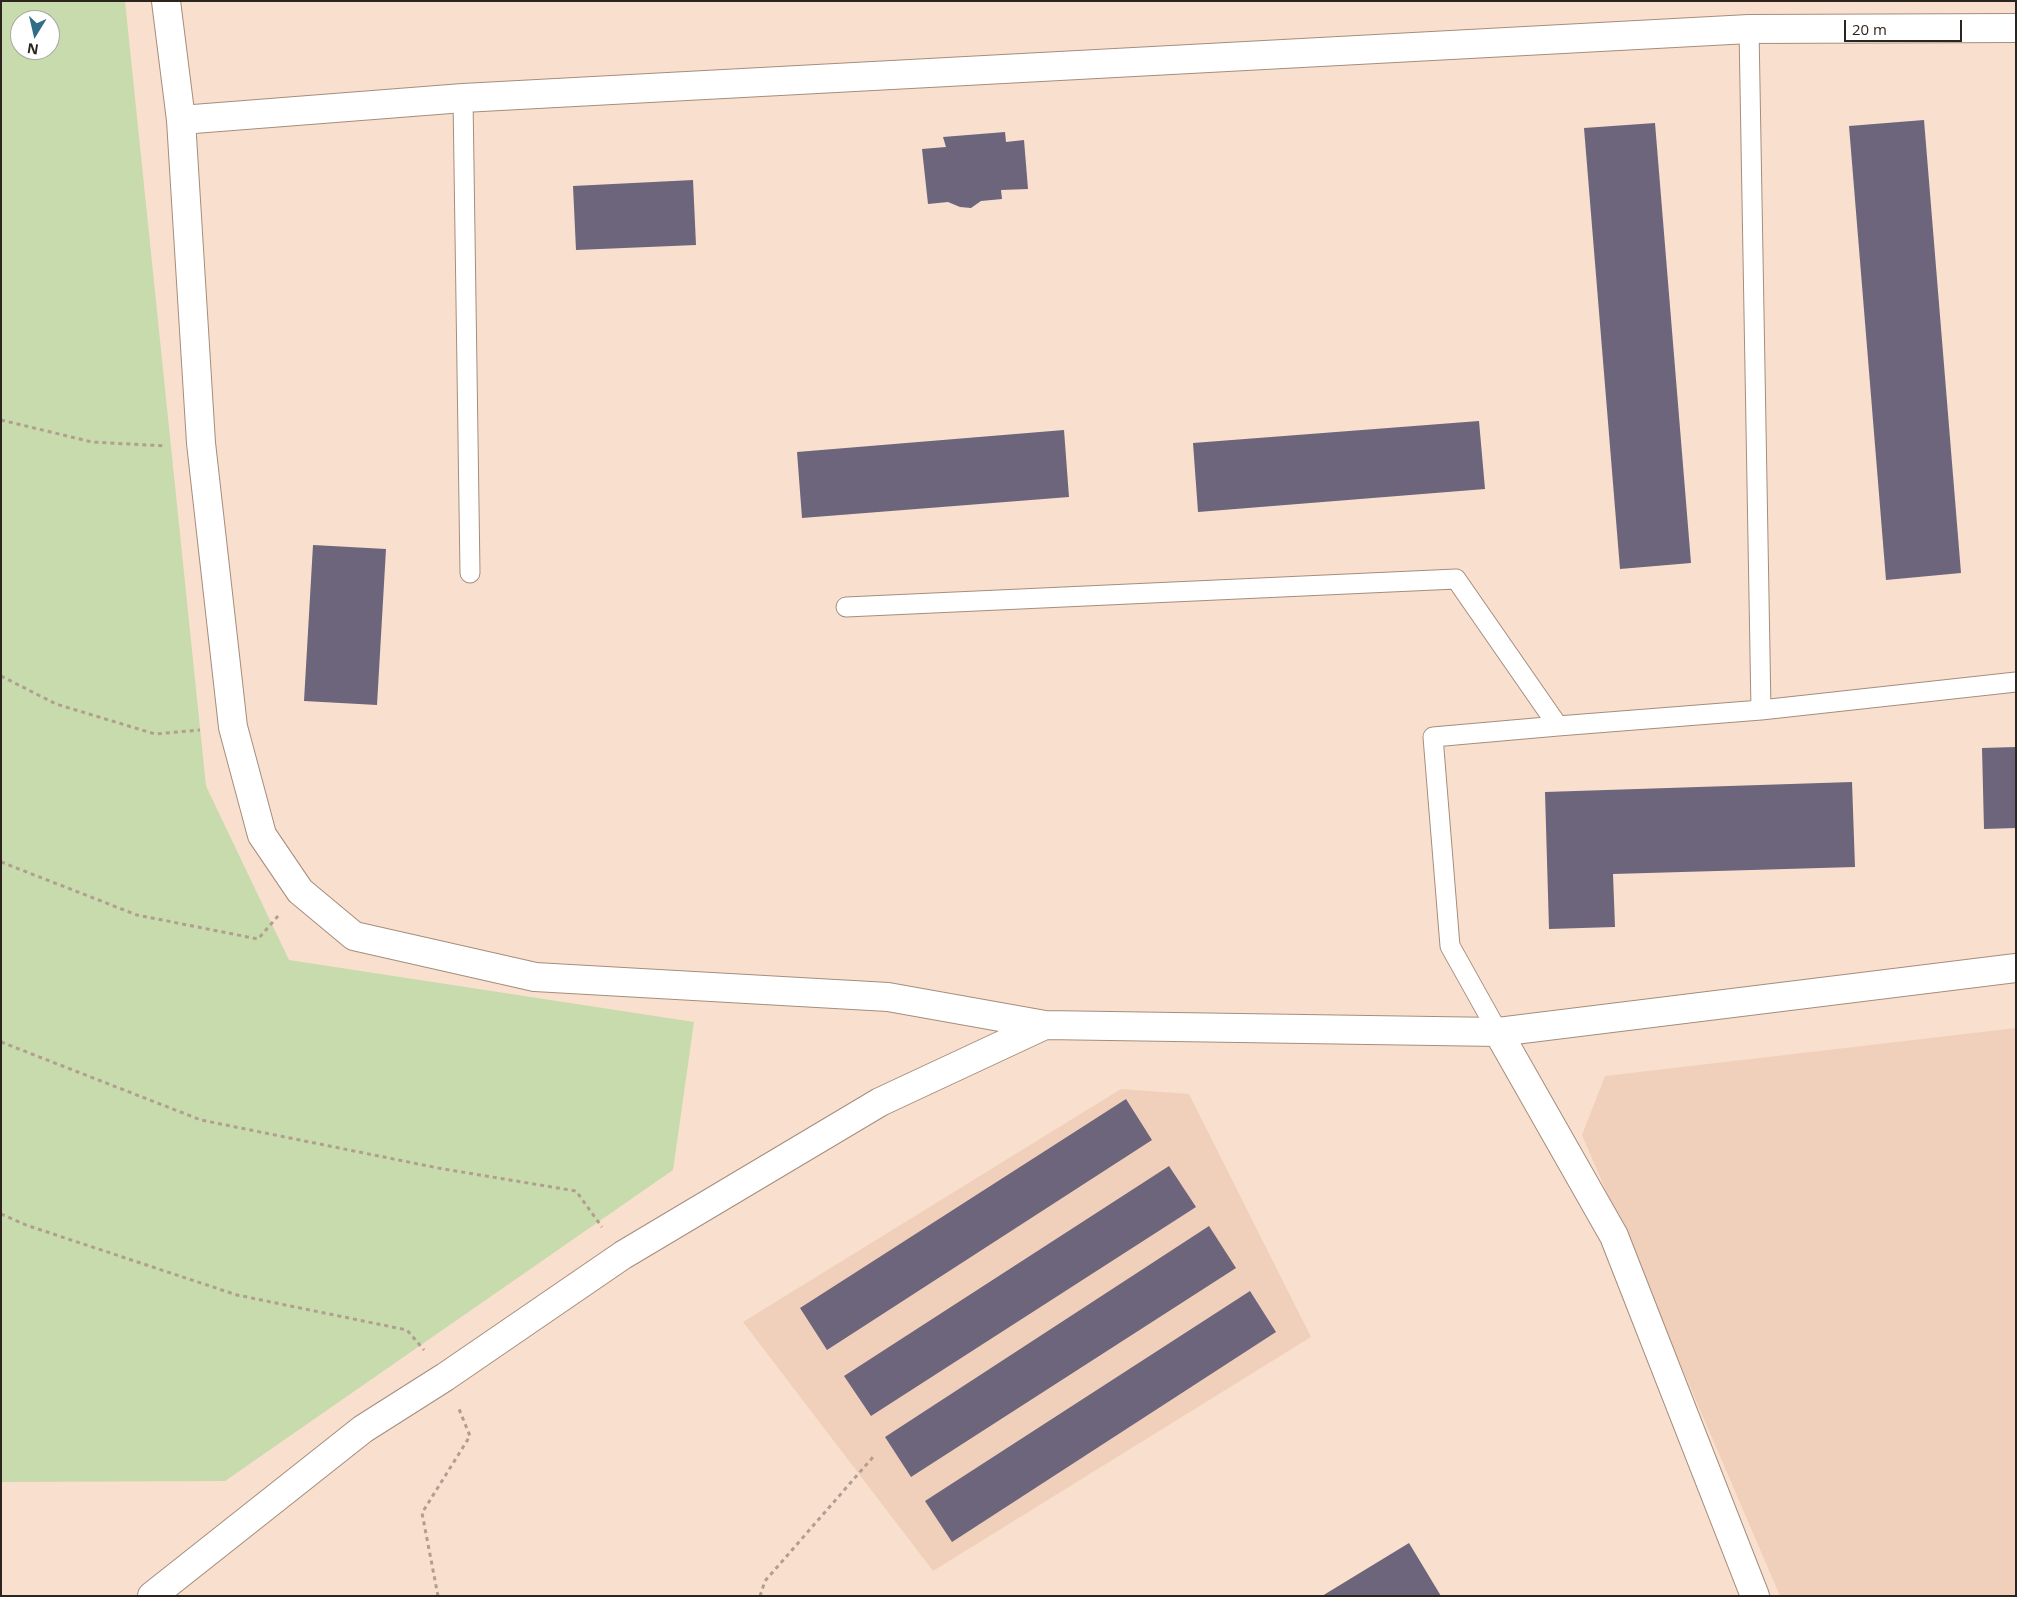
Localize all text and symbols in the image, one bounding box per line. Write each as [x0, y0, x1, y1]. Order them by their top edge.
north arrow [10, 10, 60, 60]
scale bar [1847, 10, 1964, 42]
text: 20 m [1852, 19, 1887, 39]
text: N [26, 39, 40, 60]

